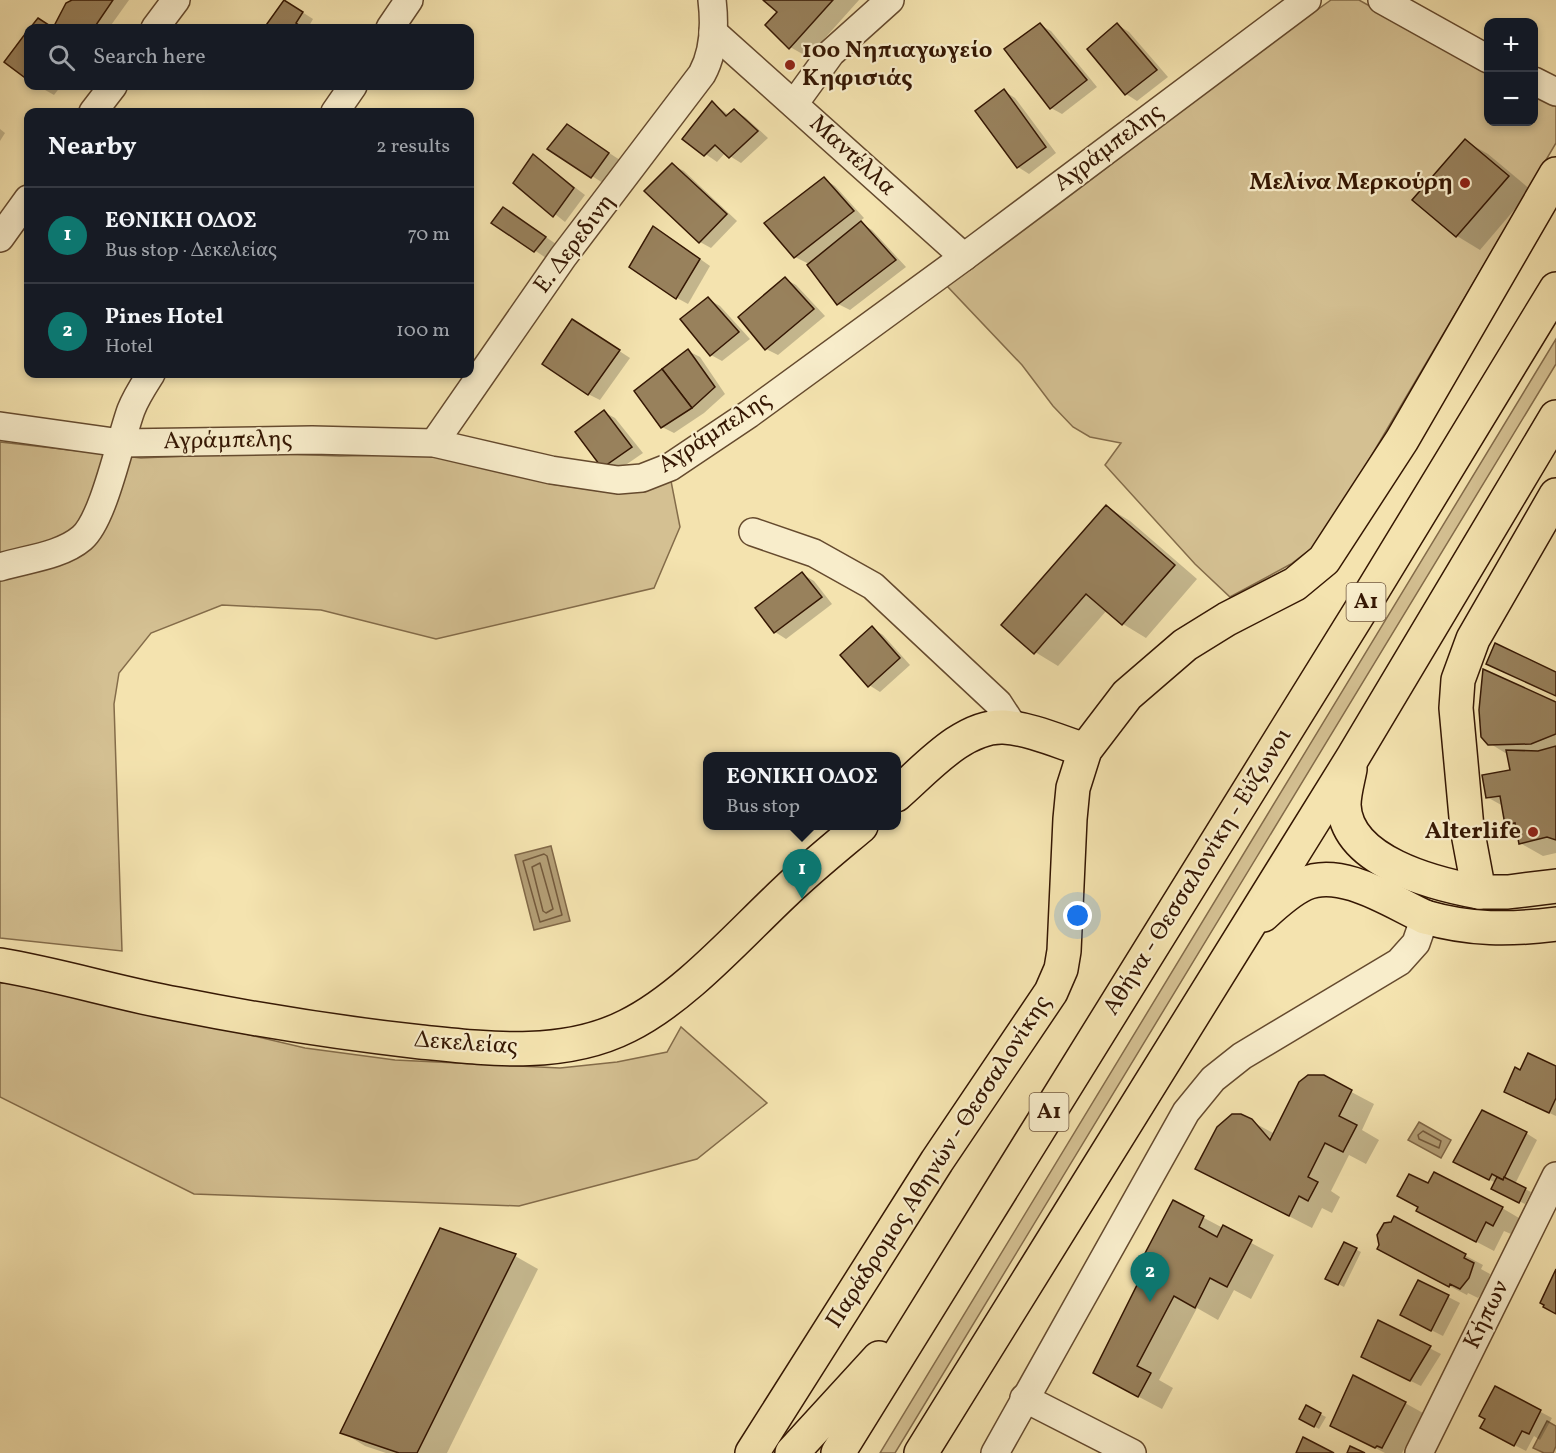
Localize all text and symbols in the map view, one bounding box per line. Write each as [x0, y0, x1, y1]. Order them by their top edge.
map controls [1484, 18, 1538, 126]
button: + [1484, 18, 1538, 72]
search box [24, 24, 474, 90]
place label: 10ο Νηπιαγωγείο Κηφισιάς [802, 34, 993, 96]
icon: search [45, 41, 78, 74]
text: Search here [93, 42, 206, 73]
marker: 10ο Νηπιαγωγείο Κηφισιάς [783, 58, 797, 72]
button: − [1484, 72, 1538, 126]
street label: Αγράμπελης [1047, 96, 1171, 200]
street label: Μαντέλλα [801, 108, 903, 204]
text: Nearby [48, 129, 137, 165]
text: 2 results [376, 133, 450, 161]
place label: Μελίνα Μερκούρη [1249, 166, 1453, 200]
marker: Μελίνα Μερκούρη [1458, 176, 1472, 190]
street label: Ε. Δερεδινη [526, 187, 624, 301]
text: ΕΘΝΙΚΗ ΟΔΟΣ [105, 206, 257, 237]
text: 1 [63, 221, 72, 249]
text: 70 m [407, 221, 450, 249]
text: Bus stop · Δεκελείας [105, 237, 277, 265]
text: Pines Hotel [105, 302, 223, 333]
text: 2 [62, 317, 73, 345]
text: 100 m [396, 317, 450, 345]
text: Hotel [105, 333, 153, 361]
street label: Αγράμπελης [652, 384, 778, 482]
street label: Αγράμπελης [163, 423, 293, 459]
road number: Α1 [1346, 583, 1386, 621]
street label: Αθήνα - Θεσσαλονίκη - Εύζωνοι [1095, 722, 1301, 1022]
popup [703, 752, 901, 830]
text: ΕΘΝΙΚΗ ΟΔΟΣ [726, 762, 878, 793]
text: Bus stop [726, 793, 800, 821]
place label: Alterlife [1425, 815, 1521, 849]
marker: Alterlife [1526, 825, 1540, 839]
pin: 1 [782, 850, 822, 899]
your location [1063, 901, 1092, 930]
street label: Παράδρομος Αθηνών - Θεσσαλονίκης [818, 989, 1060, 1335]
street label: Δεκελείας [413, 1023, 519, 1065]
road number: Α1 [1030, 1093, 1068, 1131]
pin: 2 [1130, 1252, 1170, 1302]
street label: Κήπων [1456, 1275, 1518, 1355]

